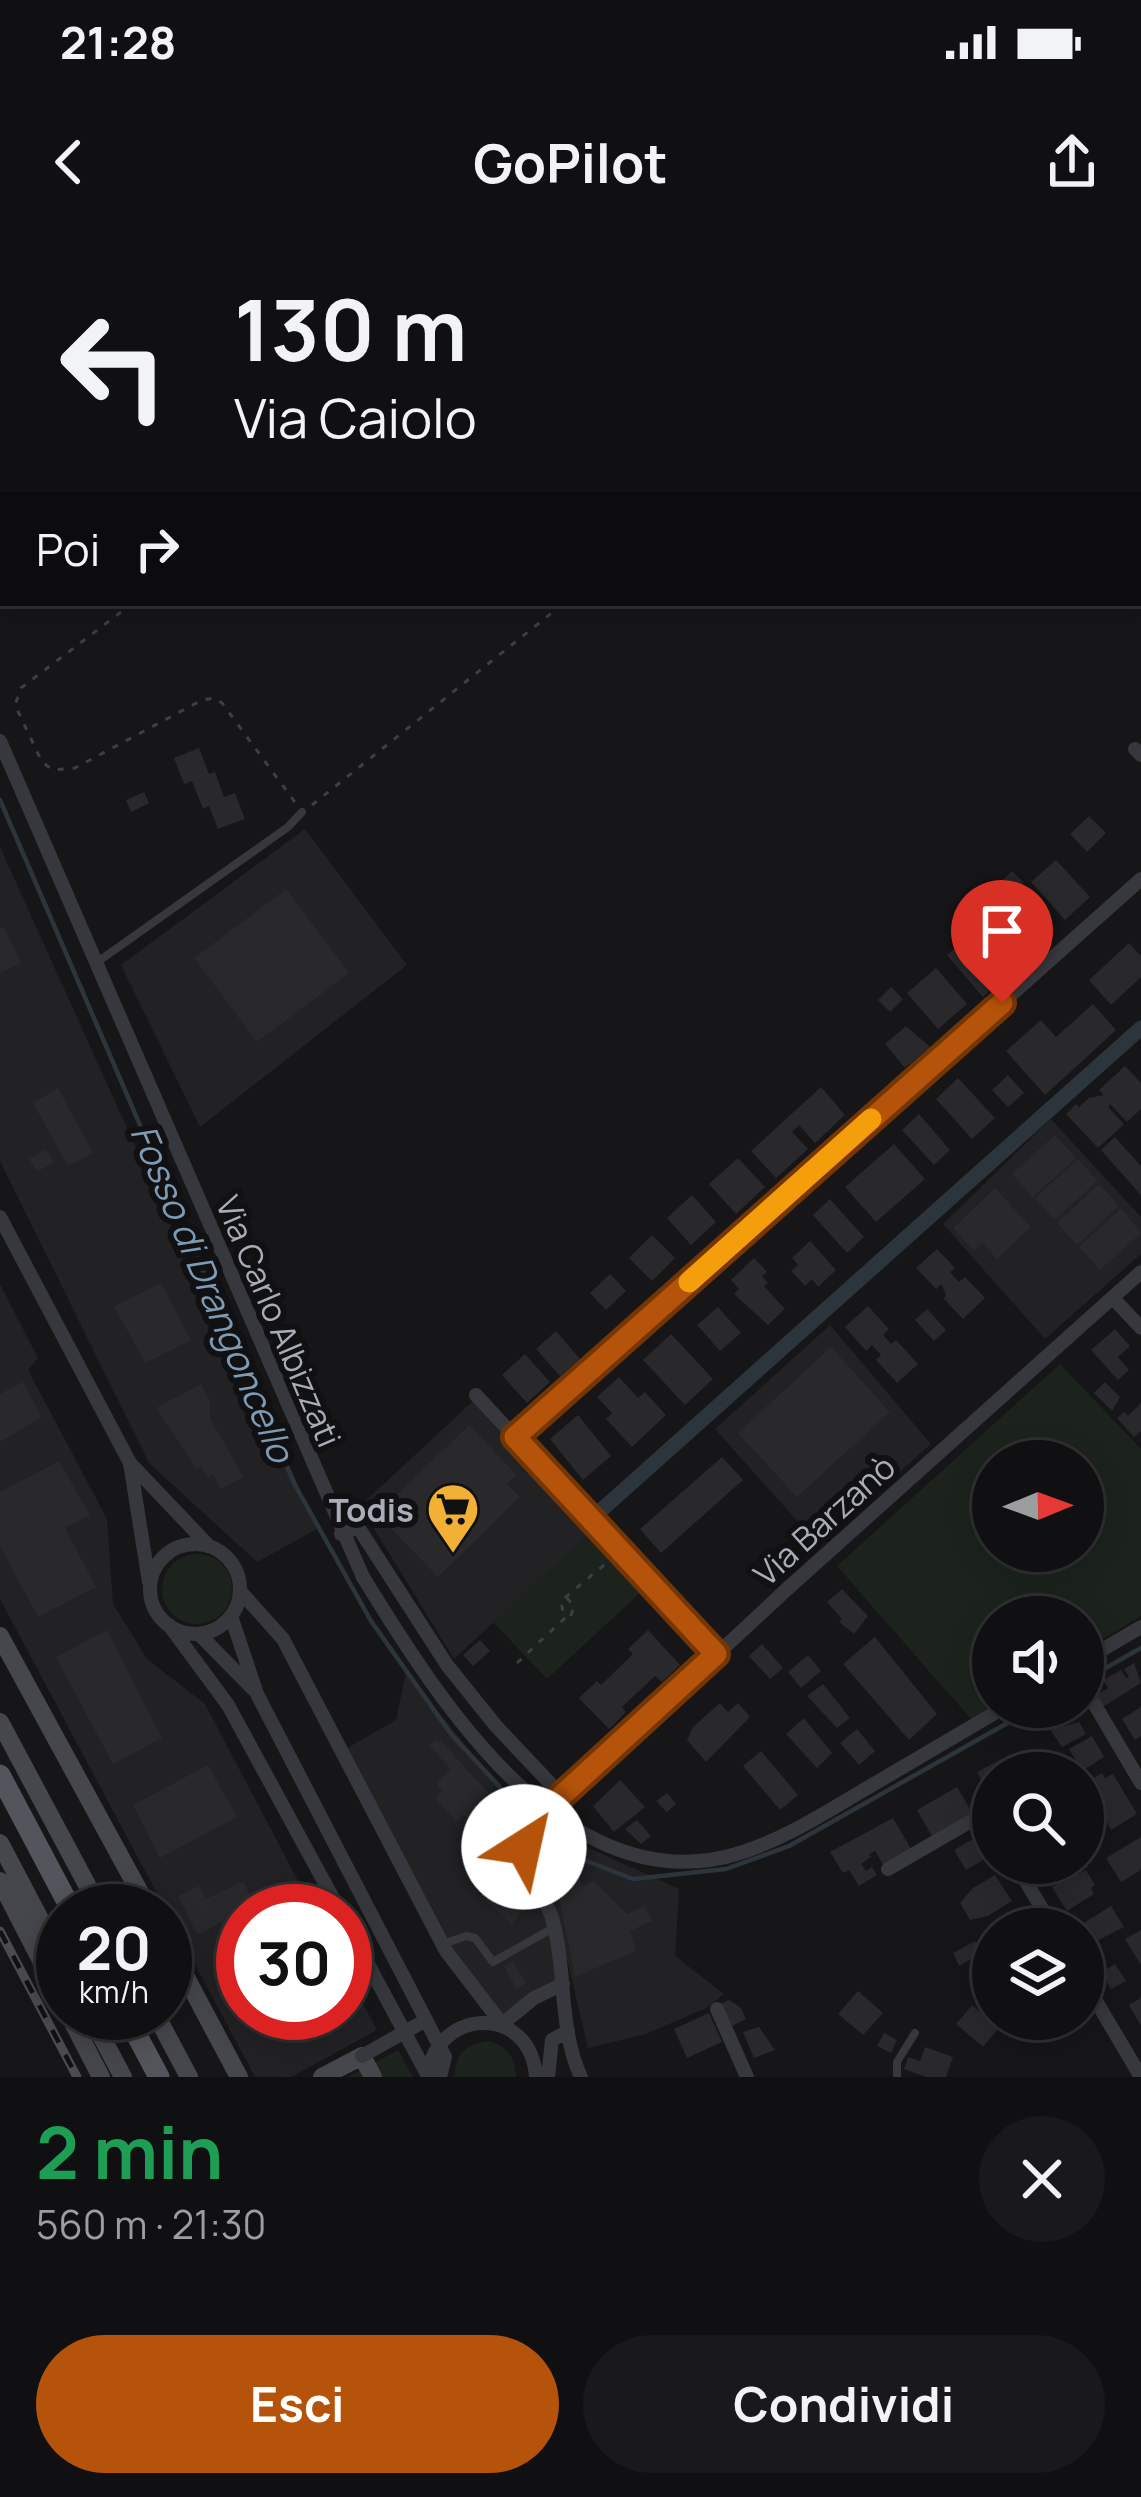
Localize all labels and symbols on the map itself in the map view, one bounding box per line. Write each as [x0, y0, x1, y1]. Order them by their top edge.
pin [951, 880, 1053, 1003]
water label: Fosso di Drangoncello [120, 1117, 307, 1472]
street label: Via Carlo Albizzati [206, 1189, 352, 1453]
north arrow [972, 1440, 1104, 1572]
street label: Via Barzanò [743, 1444, 905, 1596]
supermarket icon: Todis [425, 1481, 481, 1555]
place label: Todis [329, 1487, 414, 1532]
position arrow [461, 1784, 587, 1910]
speed limit sign: 30 [216, 1884, 372, 2040]

